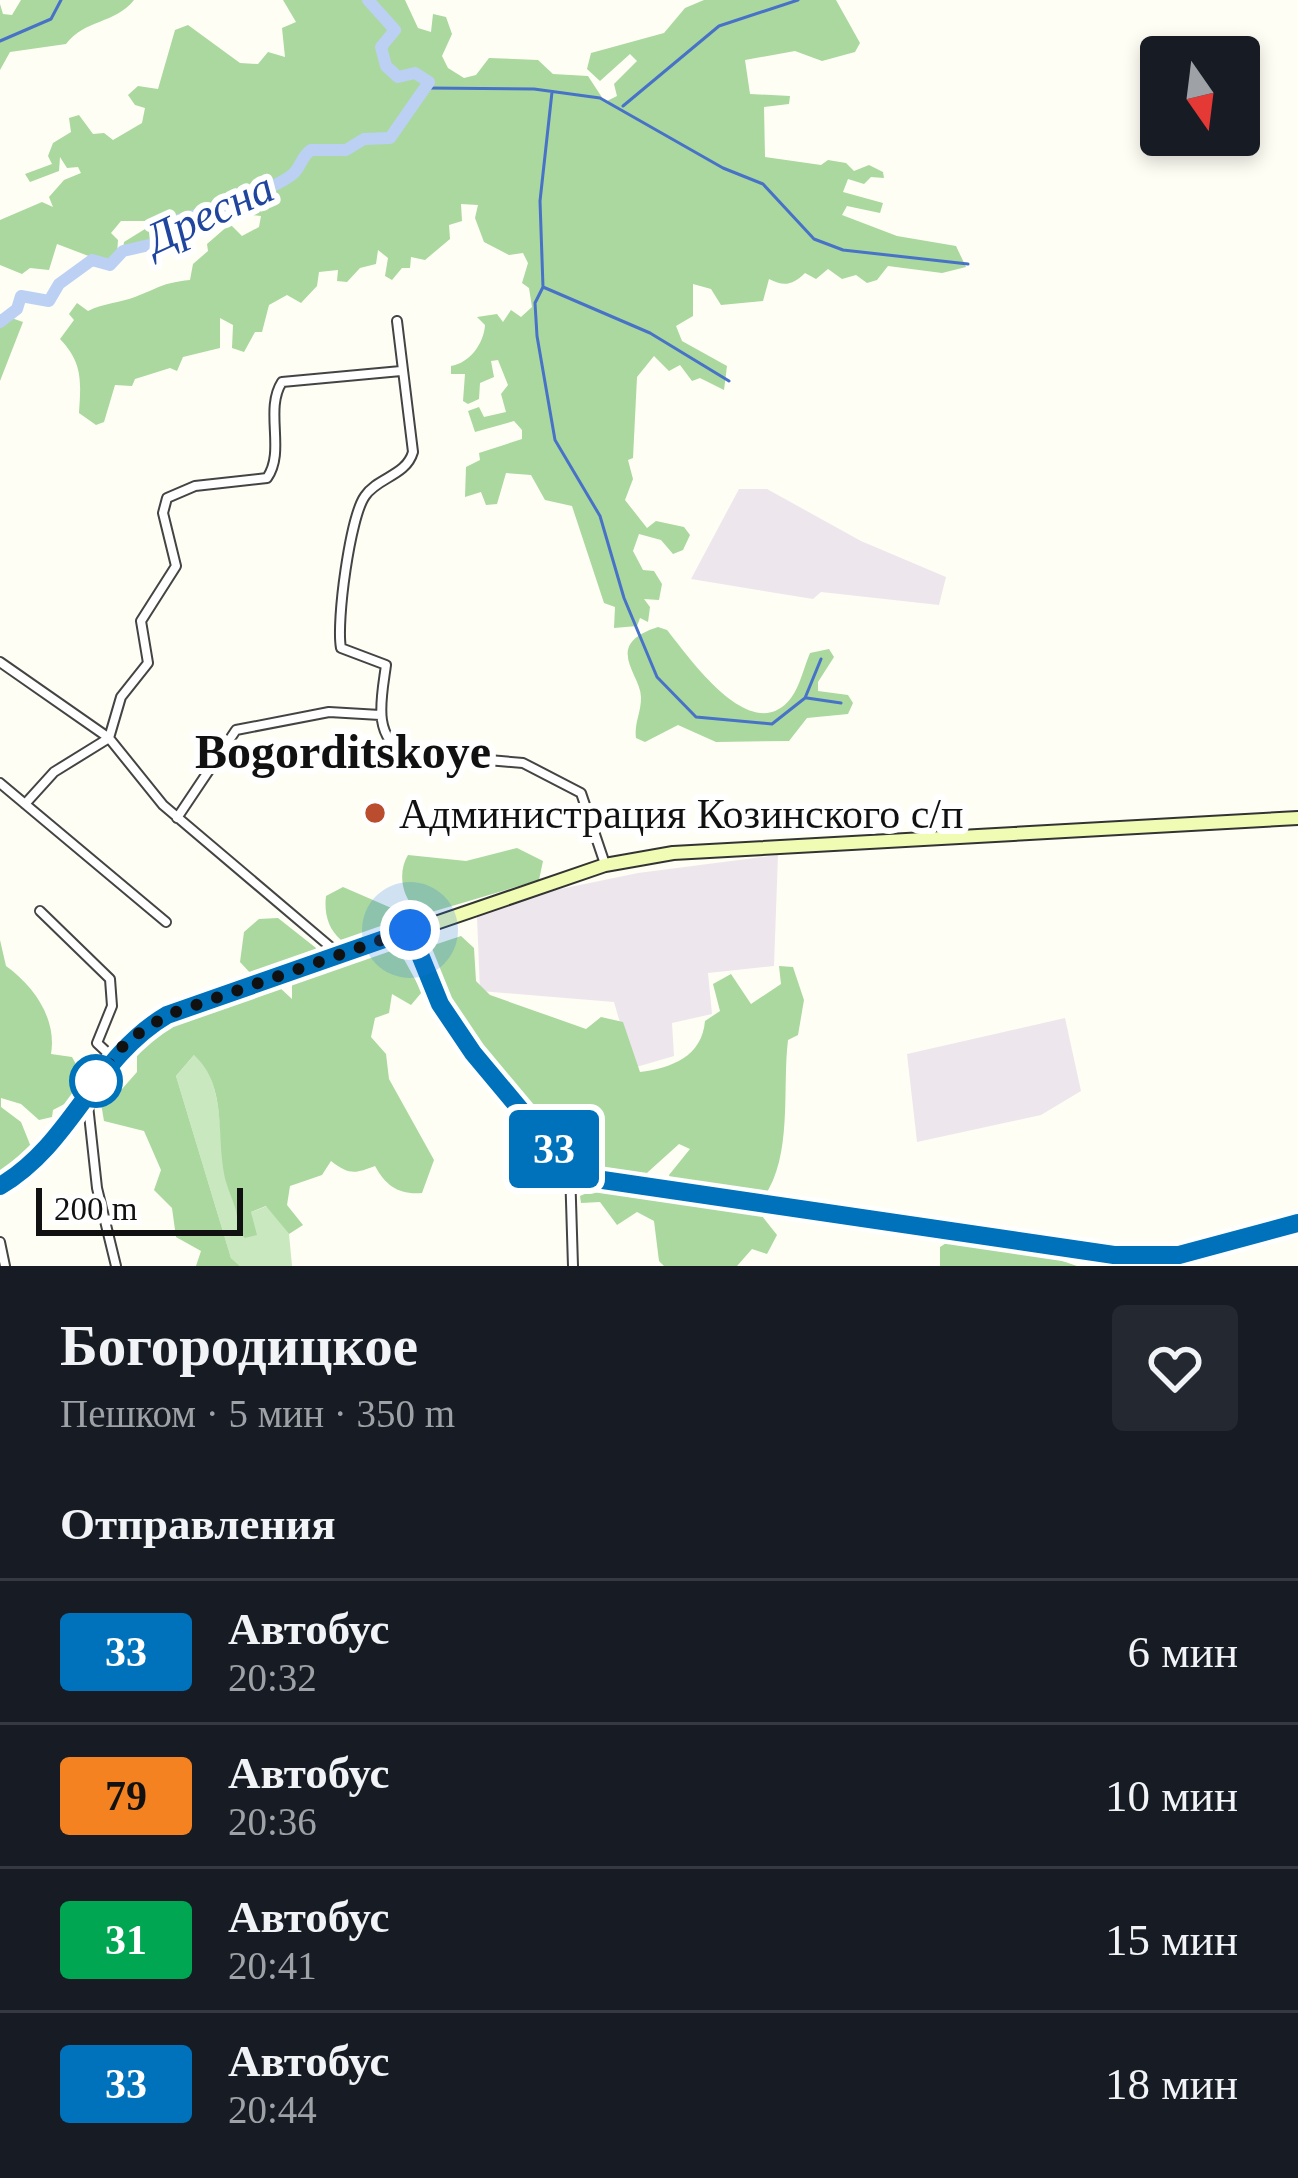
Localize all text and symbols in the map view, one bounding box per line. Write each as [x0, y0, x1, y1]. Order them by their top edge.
north arrow [1140, 36, 1260, 156]
map controls [1140, 36, 1260, 156]
water label: Дресна [134, 162, 281, 266]
district label: Bogorditskoye [195, 725, 491, 778]
place label: Администрация Козинского с/п [399, 791, 963, 837]
marker: Администрация Козинского с/п [362, 800, 388, 826]
your location [380, 900, 440, 960]
unlabelled marker [71, 1056, 121, 1106]
line badge: 33 [500, 1110, 608, 1188]
text: 33 [533, 1126, 575, 1172]
scale bar [36, 1182, 243, 1235]
text: 200 m [54, 1191, 137, 1227]
button: heart [1112, 1305, 1238, 1431]
text: Богородицкое [60, 1314, 418, 1377]
text: Пешком · 5 мин · 350 m [60, 1392, 455, 1435]
text: Отправления [60, 1499, 336, 1549]
text: Автобус [228, 1604, 390, 1654]
text: 6 мин [1128, 1627, 1238, 1677]
text: 33 [105, 1629, 147, 1675]
text: 20:32 [228, 1656, 317, 1699]
text: Автобус [228, 1748, 390, 1798]
text: 10 мин [1105, 1771, 1238, 1821]
text: 79 [105, 1773, 147, 1819]
text: 20:36 [228, 1800, 317, 1843]
text: Автобус [228, 1892, 390, 1942]
text: 15 мин [1105, 1915, 1238, 1965]
text: 31 [105, 1917, 147, 1963]
text: 20:41 [228, 1944, 317, 1987]
text: Автобус [228, 2036, 390, 2086]
text: 18 мин [1105, 2059, 1238, 2109]
text: 33 [105, 2061, 147, 2107]
text: 20:44 [228, 2088, 317, 2131]

